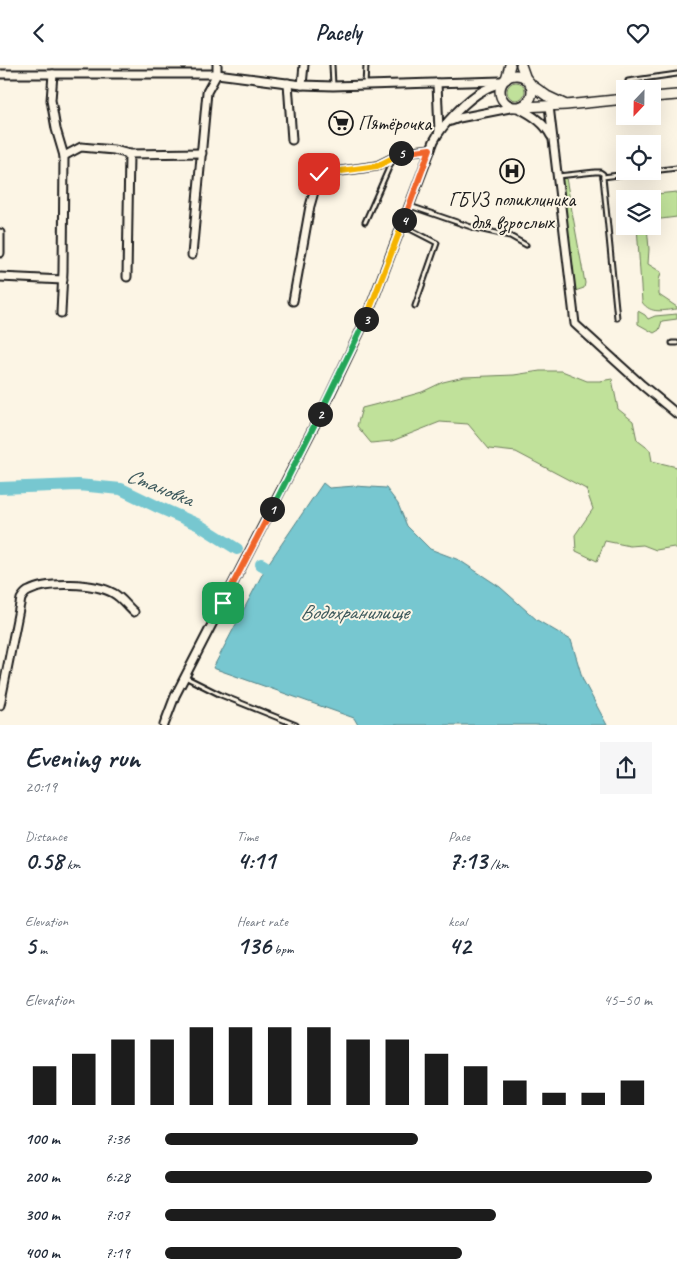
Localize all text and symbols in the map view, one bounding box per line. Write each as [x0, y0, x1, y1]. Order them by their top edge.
icon: back [25, 19, 53, 47]
text: Pacely [315, 19, 362, 47]
icon: heart [624, 19, 652, 47]
north arrow [616, 80, 661, 125]
map controls [616, 80, 661, 235]
supermarket icon: Пятёрочка [328, 110, 354, 136]
place label: Пятёрочка [358, 111, 433, 136]
button: locate [616, 135, 661, 180]
pin: 5 [388, 141, 414, 165]
text: 5 [398, 145, 405, 162]
pin [298, 153, 340, 195]
hospital icon: ГБУЗ поликлиника для взрослых [499, 158, 525, 184]
icon: check [305, 160, 333, 188]
place label: ГБУЗ поликлиника для взрослых [449, 187, 577, 236]
button: layers [616, 190, 661, 235]
pin: 4 [392, 207, 416, 233]
text: 4 [401, 212, 408, 229]
pin: 3 [354, 307, 378, 331]
text: 3 [363, 311, 370, 328]
pin: 2 [308, 401, 332, 427]
text: 2 [317, 406, 324, 423]
water label: Становка [123, 462, 199, 513]
pin: 1 [260, 497, 284, 521]
text: 1 [269, 501, 276, 518]
pin [202, 582, 244, 624]
icon: arrive [209, 589, 237, 617]
water label: Водохранилище [300, 599, 411, 625]
text: Evening run [25, 740, 140, 775]
button: share [600, 742, 652, 794]
text: 20:19 [25, 777, 57, 797]
text: Distance [25, 828, 67, 845]
text: Time [237, 828, 258, 845]
text: Pace [448, 828, 470, 845]
text: 0.58 [25, 845, 63, 877]
text: 4:11 [237, 845, 275, 877]
text: 7:13 [448, 845, 487, 877]
text: km [63, 856, 80, 873]
text: /km [487, 856, 509, 873]
text: Elevation [25, 913, 68, 930]
text: Heart rate [237, 913, 288, 930]
text: kcal [448, 913, 467, 930]
text: 5 [25, 930, 36, 962]
text: 136 [237, 930, 271, 962]
text: 42 [448, 930, 471, 962]
text: m [36, 941, 47, 958]
text: bpm [271, 941, 294, 958]
text: Elevation [25, 990, 74, 1010]
text: 45–50 m [603, 990, 652, 1010]
text: 100 m [25, 1129, 60, 1149]
text: 7:36 [105, 1129, 130, 1149]
text: 200 m [25, 1167, 60, 1187]
text: 6:28 [105, 1167, 130, 1187]
text: 300 m [25, 1205, 60, 1225]
text: 7:07 [105, 1205, 130, 1225]
text: 400 m [25, 1243, 60, 1263]
text: 7:19 [105, 1243, 130, 1263]

